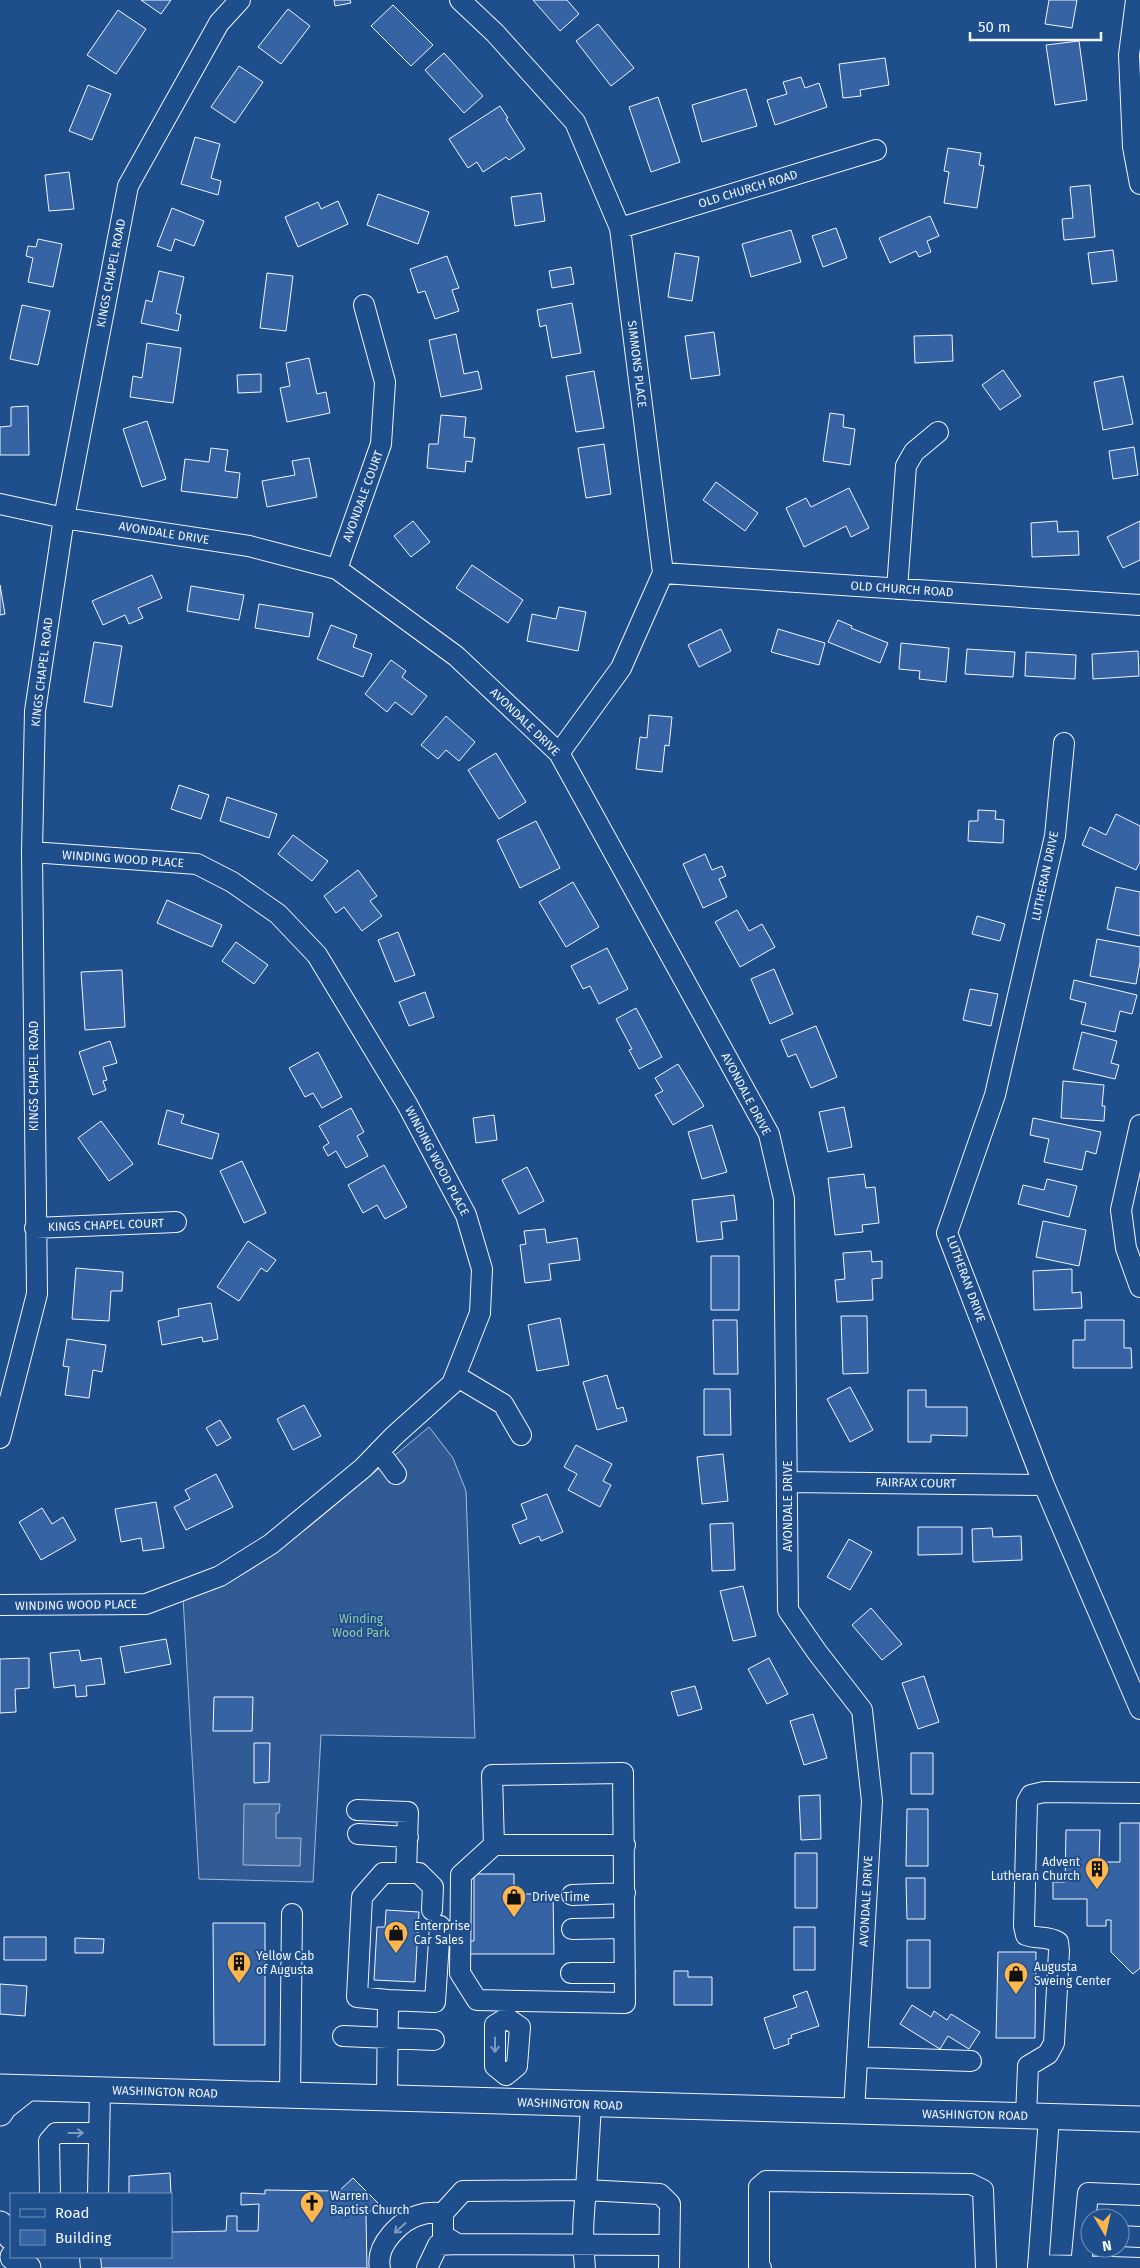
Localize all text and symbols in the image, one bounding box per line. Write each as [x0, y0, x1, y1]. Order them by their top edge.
scale bar [970, 10, 1101, 42]
text: 50 m [978, 18, 1011, 36]
street label: OLD CHURCH ROAD [697, 167, 800, 211]
street label: KINGS CHAPEL ROAD [94, 217, 128, 328]
street label: SIMMONS PLACE [625, 320, 649, 408]
street label: AVONDALE COURT [340, 448, 386, 543]
street label: AVONDALE DRIVE [118, 519, 210, 547]
street label: OLD CHURCH ROAD [850, 578, 954, 600]
street label: KINGS CHAPEL ROAD [28, 616, 56, 728]
street label: AVONDALE DRIVE [487, 685, 563, 759]
street label: LUTHERAN DRIVE [1029, 830, 1061, 922]
street label: WINDING WOOD PLACE [62, 848, 184, 870]
street label: KINGS CHAPEL ROAD [27, 1021, 41, 1131]
street label: AVONDALE DRIVE [718, 1050, 774, 1138]
street label: WINDING WOOD PLACE [402, 1104, 472, 1218]
street label: KINGS CHAPEL COURT [48, 1216, 165, 1234]
street label: LUTHERAN DRIVE [944, 1234, 988, 1324]
street label: AVONDALE DRIVE [781, 1460, 795, 1552]
street label: FAIRFAX COURT [876, 1475, 957, 1491]
street label: WINDING WOOD PLACE [15, 1597, 137, 1613]
park label: Winding Wood Park [332, 1612, 391, 1640]
street label: AVONDALE DRIVE [857, 1855, 875, 1947]
place label: Advent Lutheran Church [991, 1855, 1081, 1883]
building icon: Advent Lutheran Church [1084, 1856, 1110, 1890]
shop icon: Drive Time [501, 1884, 527, 1918]
place label: Drive Time [532, 1890, 590, 1904]
place label: Enterprise Car Sales [414, 1919, 470, 1947]
shop icon: Enterprise Car Sales [383, 1920, 409, 1954]
place label: Yellow Cab of Augusta [256, 1949, 314, 1977]
building icon: Yellow Cab of Augusta [226, 1950, 252, 1984]
place label: Augusta Sweing Center [1034, 1960, 1111, 1988]
shop icon: Augusta Sweing Center [1003, 1961, 1029, 1995]
one-way arrow [490, 2037, 500, 2053]
street label: WASHINGTON ROAD [112, 2083, 218, 2101]
street label: WASHINGTON ROAD [517, 2095, 623, 2113]
street label: WASHINGTON ROAD [922, 2107, 1028, 2123]
one-way arrow [68, 2128, 84, 2138]
place label: Warren Baptist Church [330, 2189, 409, 2217]
church icon: Warren Baptist Church [299, 2190, 325, 2224]
legend [10, 2193, 172, 2258]
text: Road [55, 2204, 90, 2222]
north arrow [1080, 2208, 1130, 2258]
one-way arrow [393, 2222, 406, 2234]
text: Building [55, 2229, 111, 2247]
text: N [1101, 2236, 1113, 2254]

